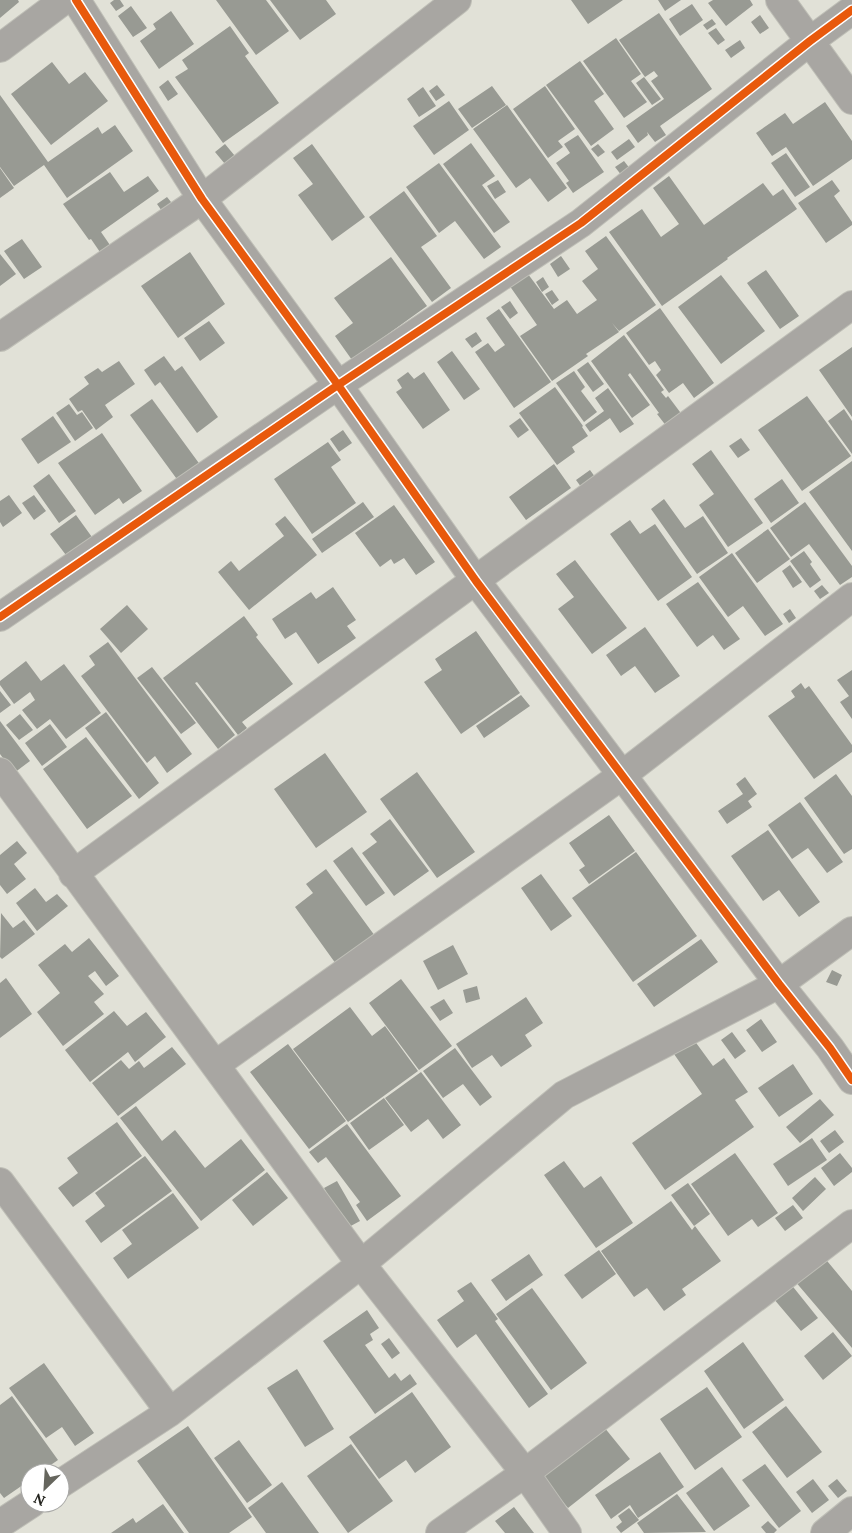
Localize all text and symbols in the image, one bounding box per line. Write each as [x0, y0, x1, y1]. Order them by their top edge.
north arrow [20, 1463, 70, 1513]
text: N [31, 1489, 48, 1510]

